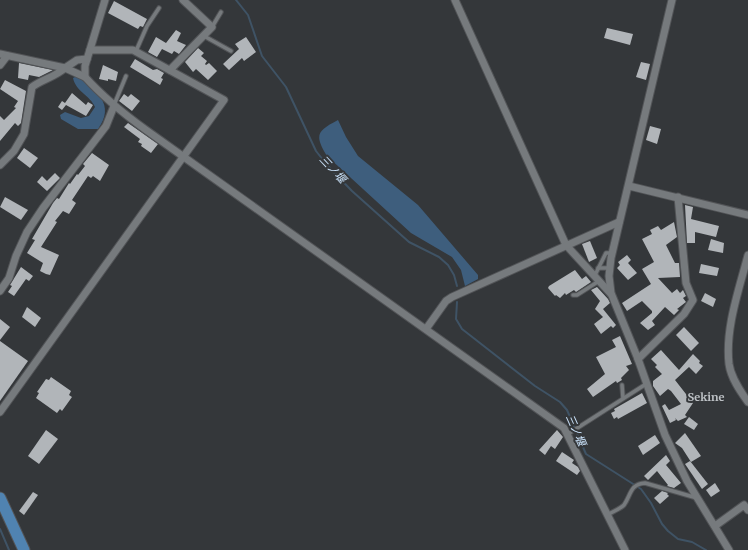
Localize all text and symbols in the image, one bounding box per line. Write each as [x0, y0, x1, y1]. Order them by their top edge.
water label: 三ノ堰 [317, 152, 351, 187]
district label: Sekine [687, 390, 725, 404]
water label: 三ノ堰 [563, 412, 590, 450]

